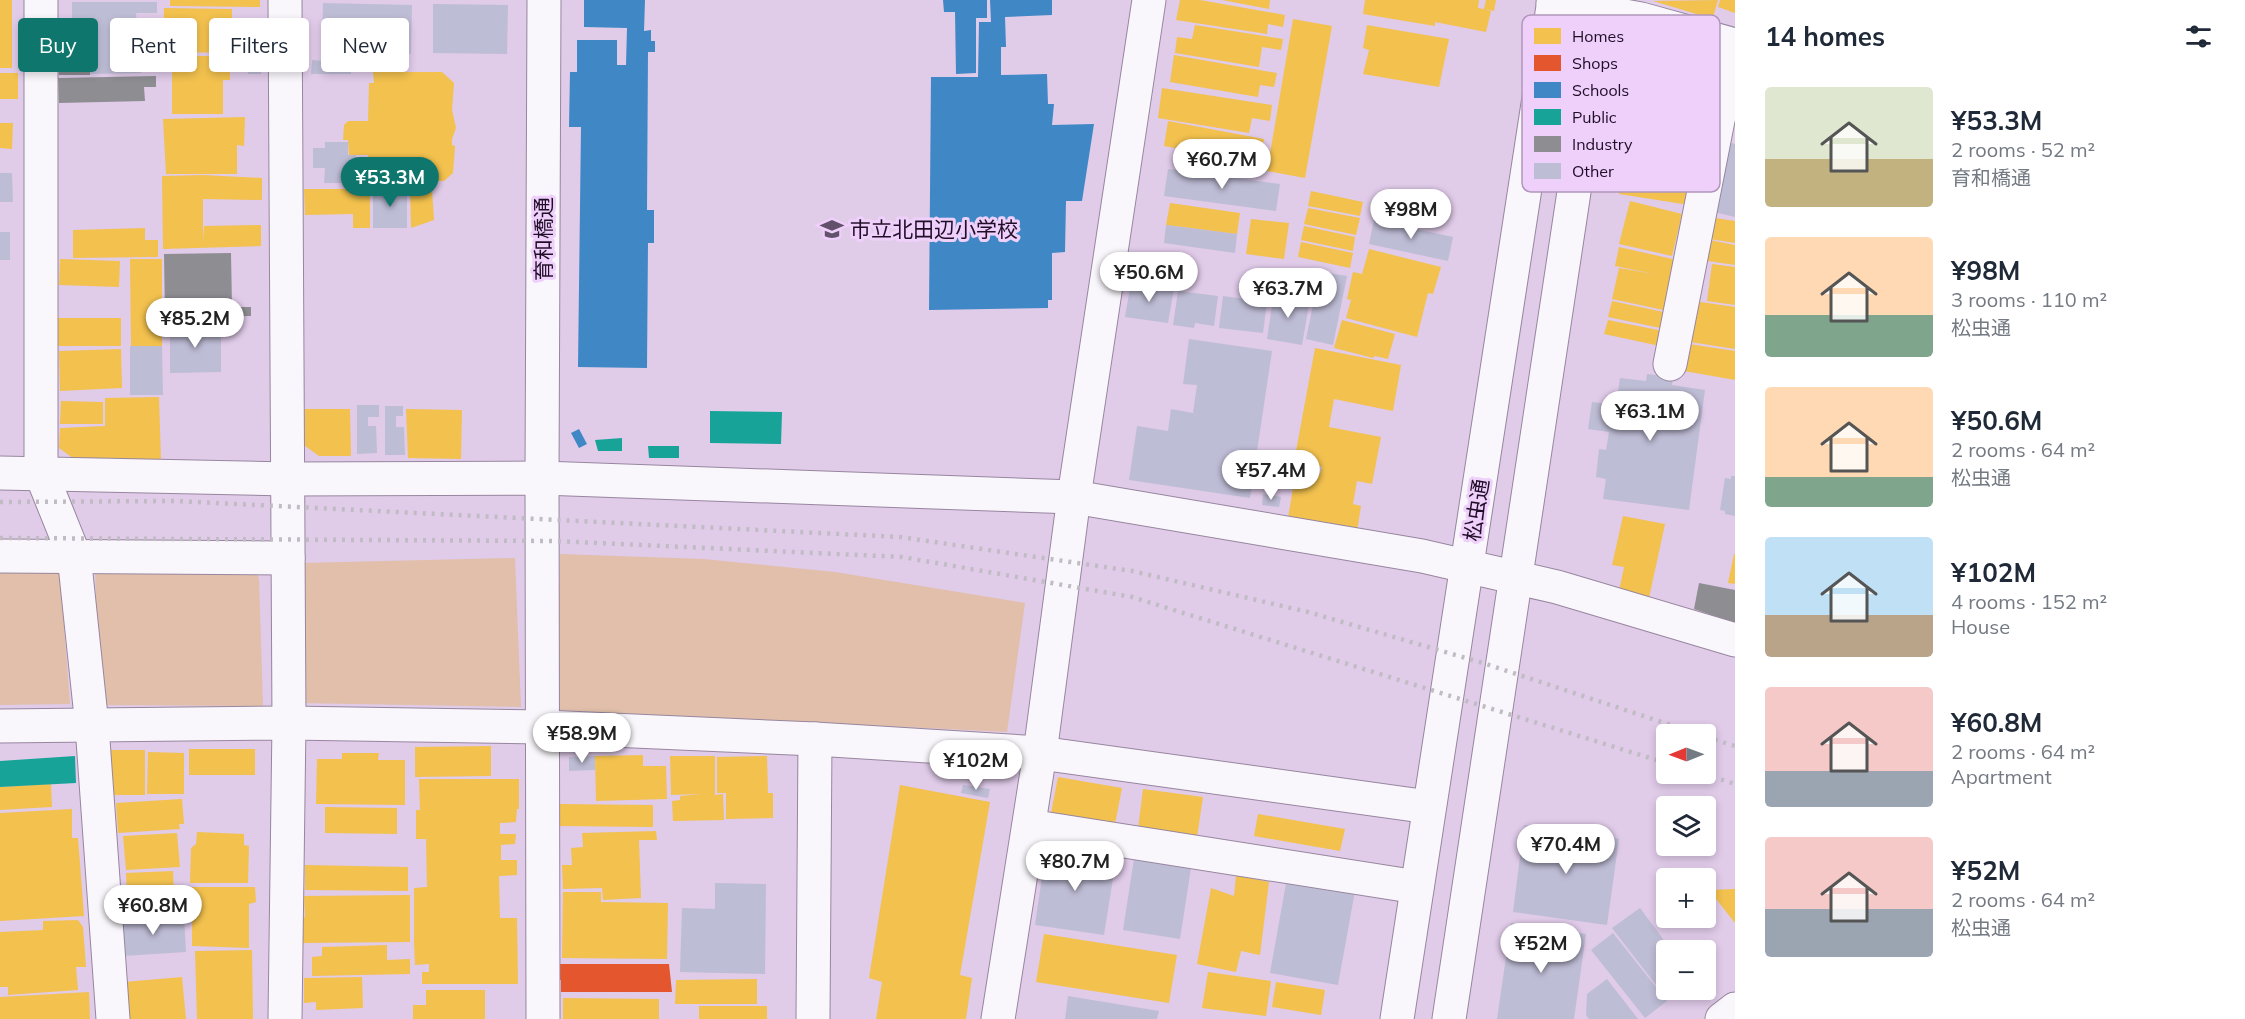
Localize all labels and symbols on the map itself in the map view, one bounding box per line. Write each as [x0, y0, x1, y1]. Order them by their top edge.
legend [1522, 15, 1720, 192]
text: Homes [1572, 26, 1624, 46]
text: Shops [1572, 53, 1618, 73]
text: Schools [1572, 80, 1629, 100]
text: Public [1572, 107, 1617, 127]
text: Industry [1572, 134, 1633, 154]
pin: ¥60.7M [1173, 139, 1271, 190]
pin: ¥53.3M [341, 157, 439, 208]
text: Other [1572, 161, 1614, 181]
pin: ¥98M [1375, 189, 1447, 240]
street label: 育和橋通 [530, 197, 556, 281]
school or university icon: 市立北田辺小学校 [819, 216, 845, 242]
place label: 市立北田辺小学校 [850, 216, 1018, 242]
pin: ¥50.6M [1100, 252, 1198, 303]
pin: ¥63.7M [1239, 268, 1337, 319]
pin: ¥85.2M [146, 298, 244, 349]
pin: ¥63.1M [1601, 391, 1699, 442]
pin: ¥57.4M [1222, 450, 1320, 501]
street label: 松虫通 [1458, 477, 1494, 543]
pin: ¥58.9M [533, 713, 631, 764]
north arrow [1656, 724, 1716, 784]
pin: ¥102M [934, 740, 1018, 791]
pin: ¥70.4M [1517, 824, 1615, 875]
pin: ¥80.7M [1026, 841, 1124, 892]
pin: ¥60.8M [104, 885, 202, 936]
pin: ¥52M [1505, 923, 1577, 974]

